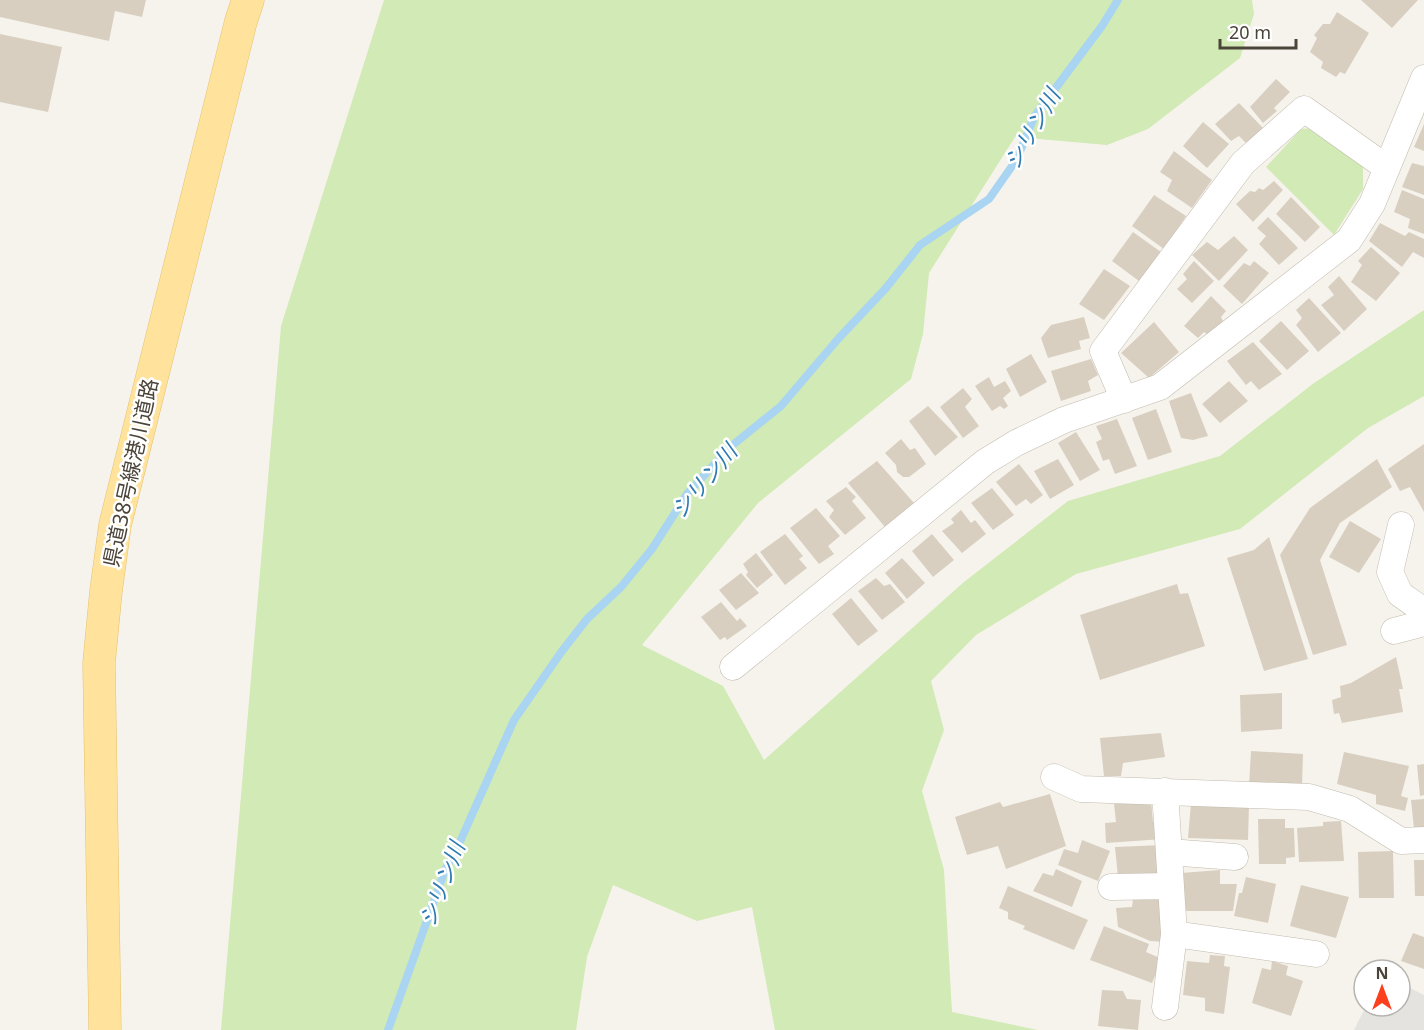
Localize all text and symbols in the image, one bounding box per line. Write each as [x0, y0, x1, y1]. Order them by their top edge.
scale bar [1220, 12, 1296, 50]
text: 20 m [1229, 20, 1271, 44]
water label: シリン川 [996, 81, 1067, 174]
street label: 県道38号線港川道路 [96, 376, 164, 570]
water label: シリン川 [663, 435, 744, 524]
water label: シリン川 [411, 835, 472, 930]
north arrow [1352, 958, 1412, 1018]
text: N [1375, 962, 1389, 984]

